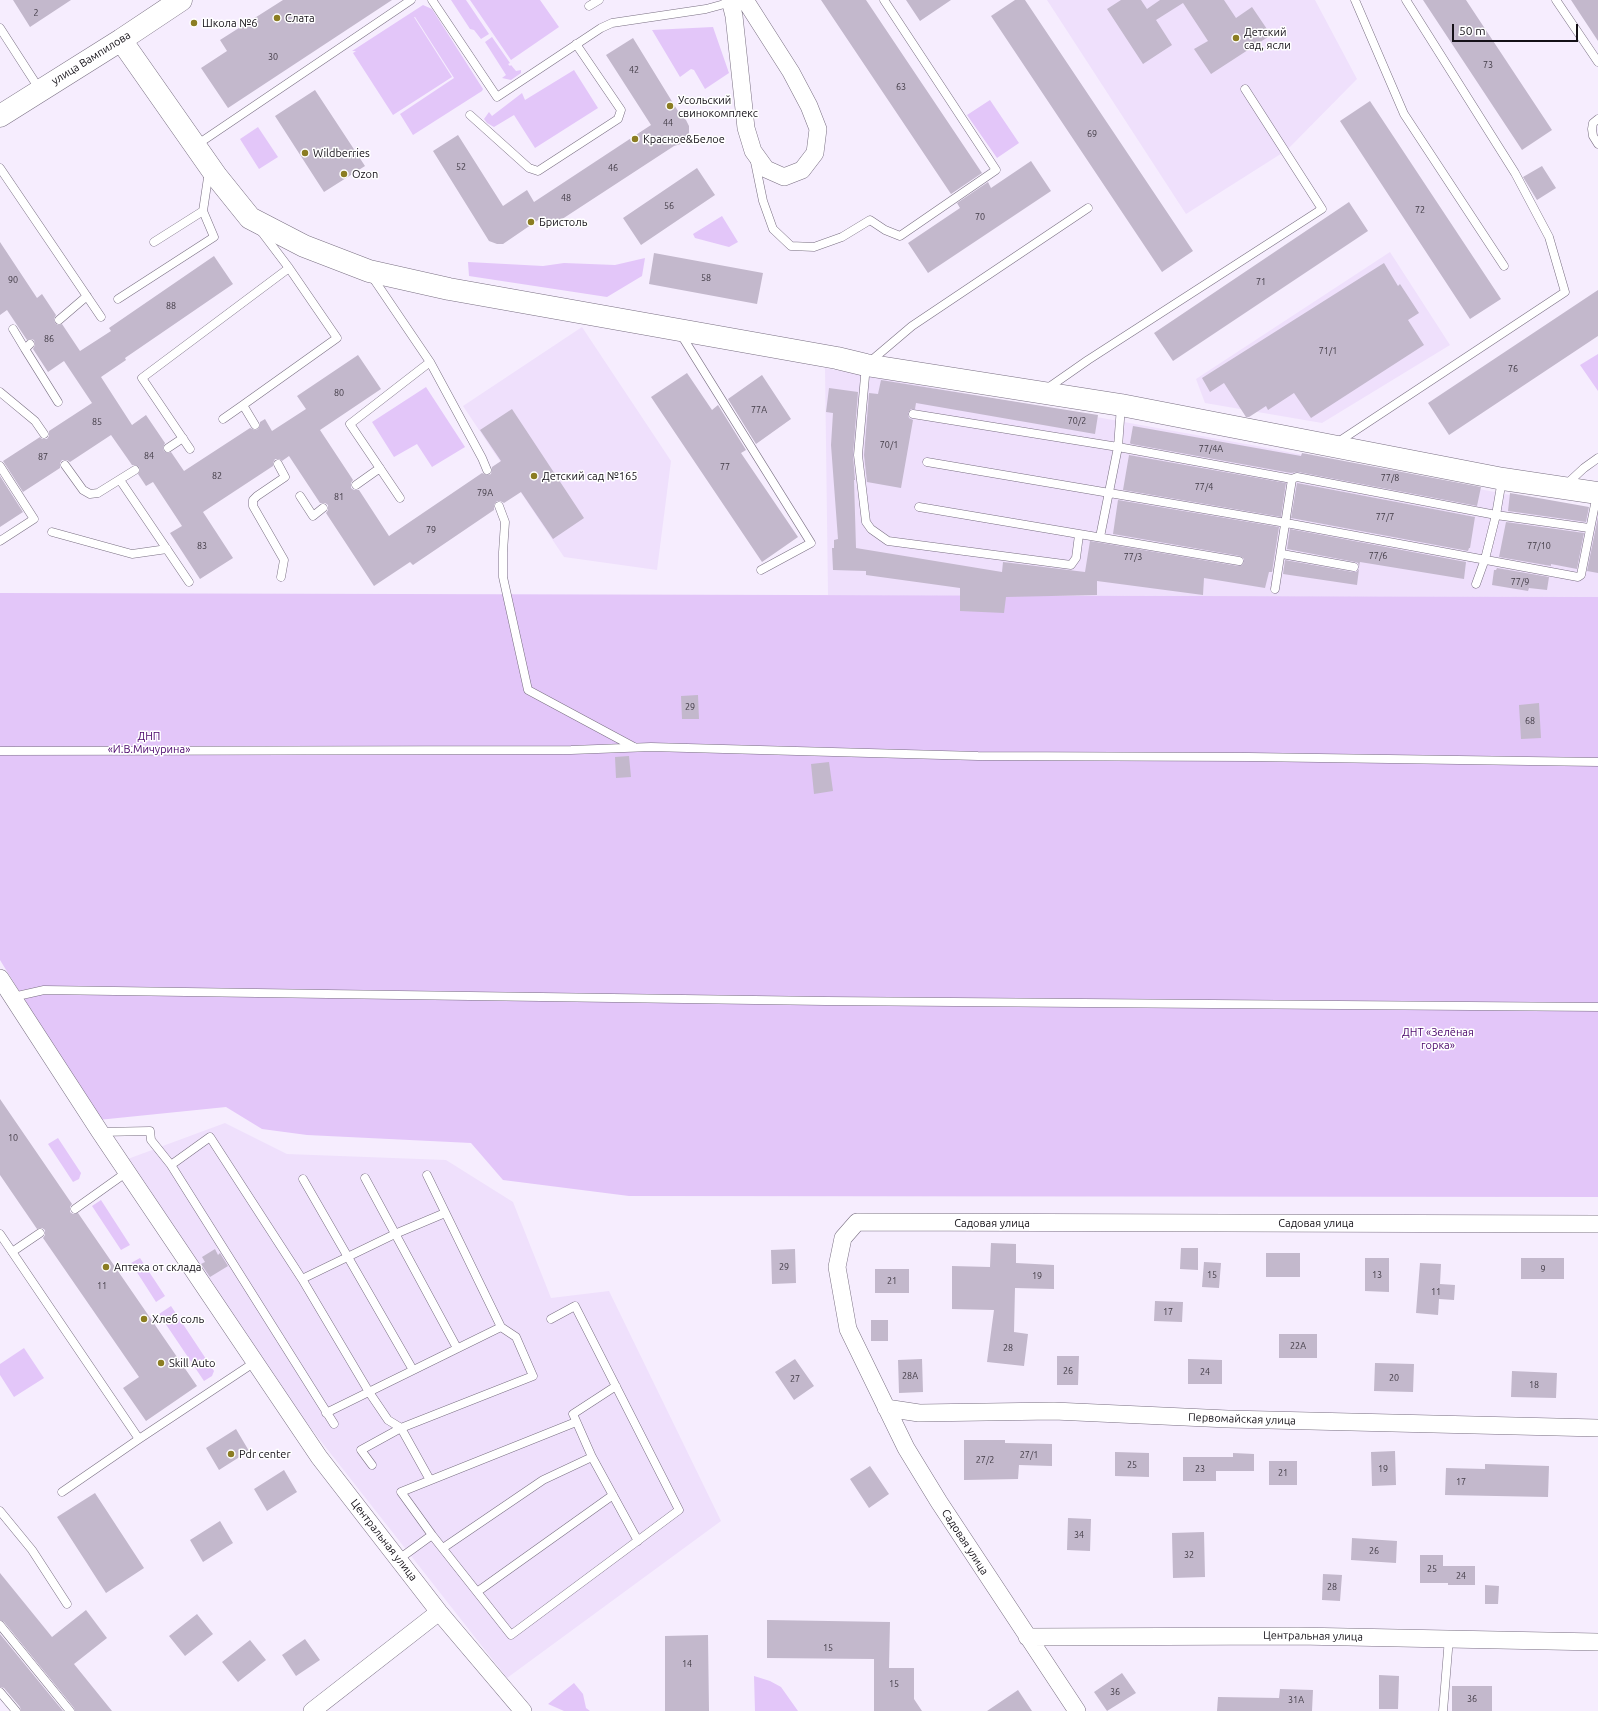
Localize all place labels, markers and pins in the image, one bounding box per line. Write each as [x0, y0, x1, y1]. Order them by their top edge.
place label: Слата [285, 11, 315, 25]
marker: Слата [272, 13, 282, 23]
place label: Школа №6 [202, 16, 257, 30]
marker: Школа №6 [189, 18, 199, 28]
place label: Детский сад, ясли [1244, 25, 1291, 51]
marker: Детский сад, ясли [1231, 33, 1241, 43]
place label: Усольский свинокомплекс [678, 93, 758, 119]
marker: Усольский свинокомплекс [665, 101, 675, 111]
place label: Красное&Белое [643, 132, 725, 146]
marker: Красное&Белое [630, 134, 640, 144]
place label: Wildberries [313, 146, 370, 160]
marker: Wildberries [300, 148, 310, 158]
place label: Ozon [352, 167, 378, 181]
marker: Ozon [339, 169, 349, 179]
place label: Бристоль [539, 215, 587, 229]
marker: Бристоль [526, 217, 536, 227]
place label: Детский сад №165 [542, 469, 637, 483]
marker: Детский сад №165 [529, 471, 539, 481]
place label: Аптека от склада [114, 1260, 201, 1274]
marker: Аптека от склада [101, 1262, 111, 1272]
place label: Хлеб соль [152, 1312, 204, 1326]
marker: Хлеб соль [139, 1314, 149, 1324]
place label: Skill Auto [169, 1356, 215, 1370]
marker: Skill Auto [156, 1358, 166, 1368]
place label: Pdr center [239, 1447, 291, 1461]
marker: Pdr center [226, 1449, 236, 1459]

